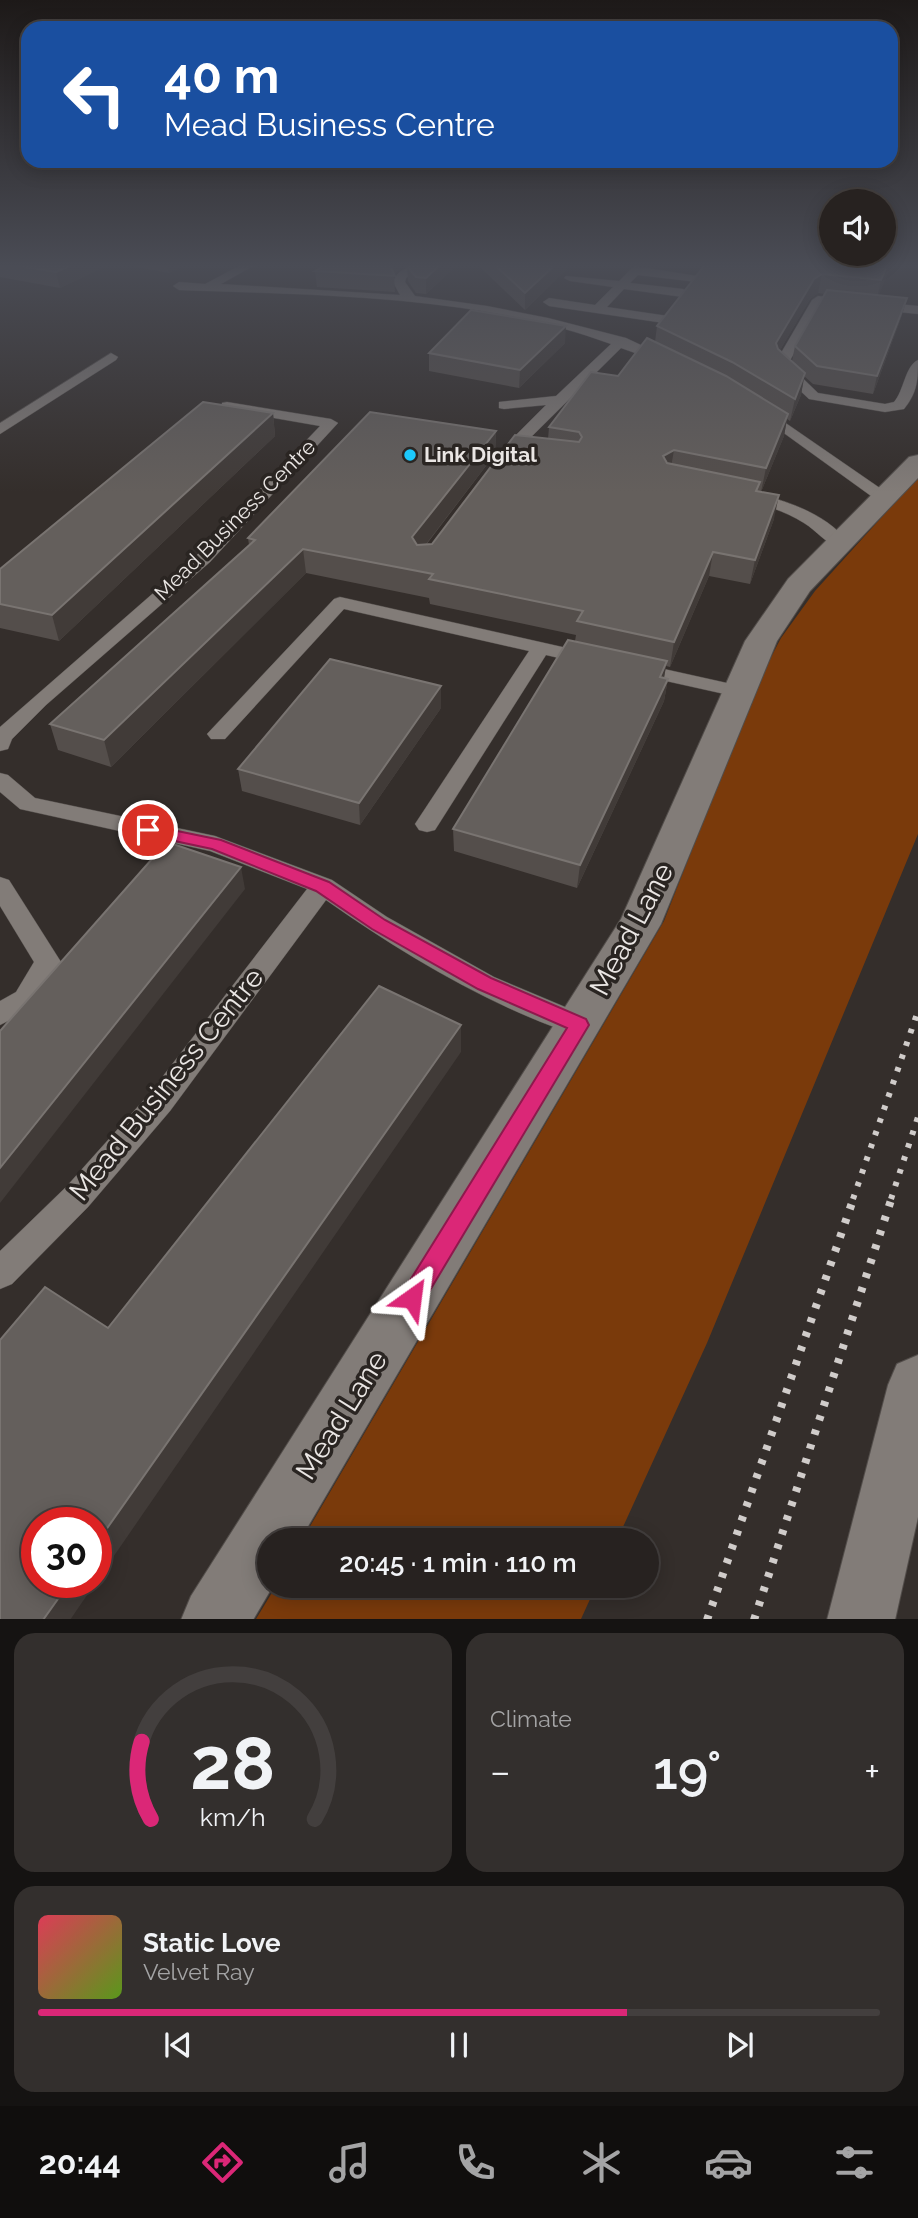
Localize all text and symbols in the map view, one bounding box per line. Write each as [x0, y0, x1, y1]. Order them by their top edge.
text: 40 m [164, 47, 279, 104]
icon: left [49, 49, 140, 140]
text: Mead Business Centre [164, 106, 495, 143]
map controls [819, 189, 896, 266]
button: sound [819, 189, 896, 266]
street label: Mead Business Centre [149, 434, 320, 605]
place label: Link Digital [424, 442, 537, 467]
marker: Link Digital [402, 447, 418, 463]
pin [118, 800, 178, 860]
icon: arrive [129, 811, 167, 849]
street label: Mead Lane [583, 858, 680, 1001]
street label: Mead Business Centre [62, 961, 270, 1207]
position arrow [375, 1261, 449, 1335]
street label: Mead Lane [289, 1345, 394, 1485]
speed limit sign: 30 [21, 1507, 112, 1598]
text: 20:45 · 1 min · 110 m [339, 1548, 577, 1578]
text: Climate [490, 1705, 572, 1732]
text: 28 [190, 1721, 276, 1806]
text: 19° [653, 1740, 721, 1801]
text: − [490, 1749, 510, 1794]
text: + [864, 1749, 880, 1794]
text: km/h [200, 1801, 266, 1831]
text: Static Love [143, 1928, 281, 1958]
text: Velvet Ray [143, 1958, 255, 1985]
icon: previous [159, 2026, 197, 2064]
icon: pause [440, 2026, 478, 2064]
icon: next [721, 2026, 759, 2064]
icon: directions [198, 2138, 247, 2187]
icon: music [325, 2138, 374, 2187]
icon: phone [451, 2138, 500, 2187]
icon: climate [577, 2138, 626, 2187]
icon: car [704, 2138, 753, 2187]
icon: filters [830, 2138, 879, 2187]
text: 20:44 [39, 2144, 121, 2181]

